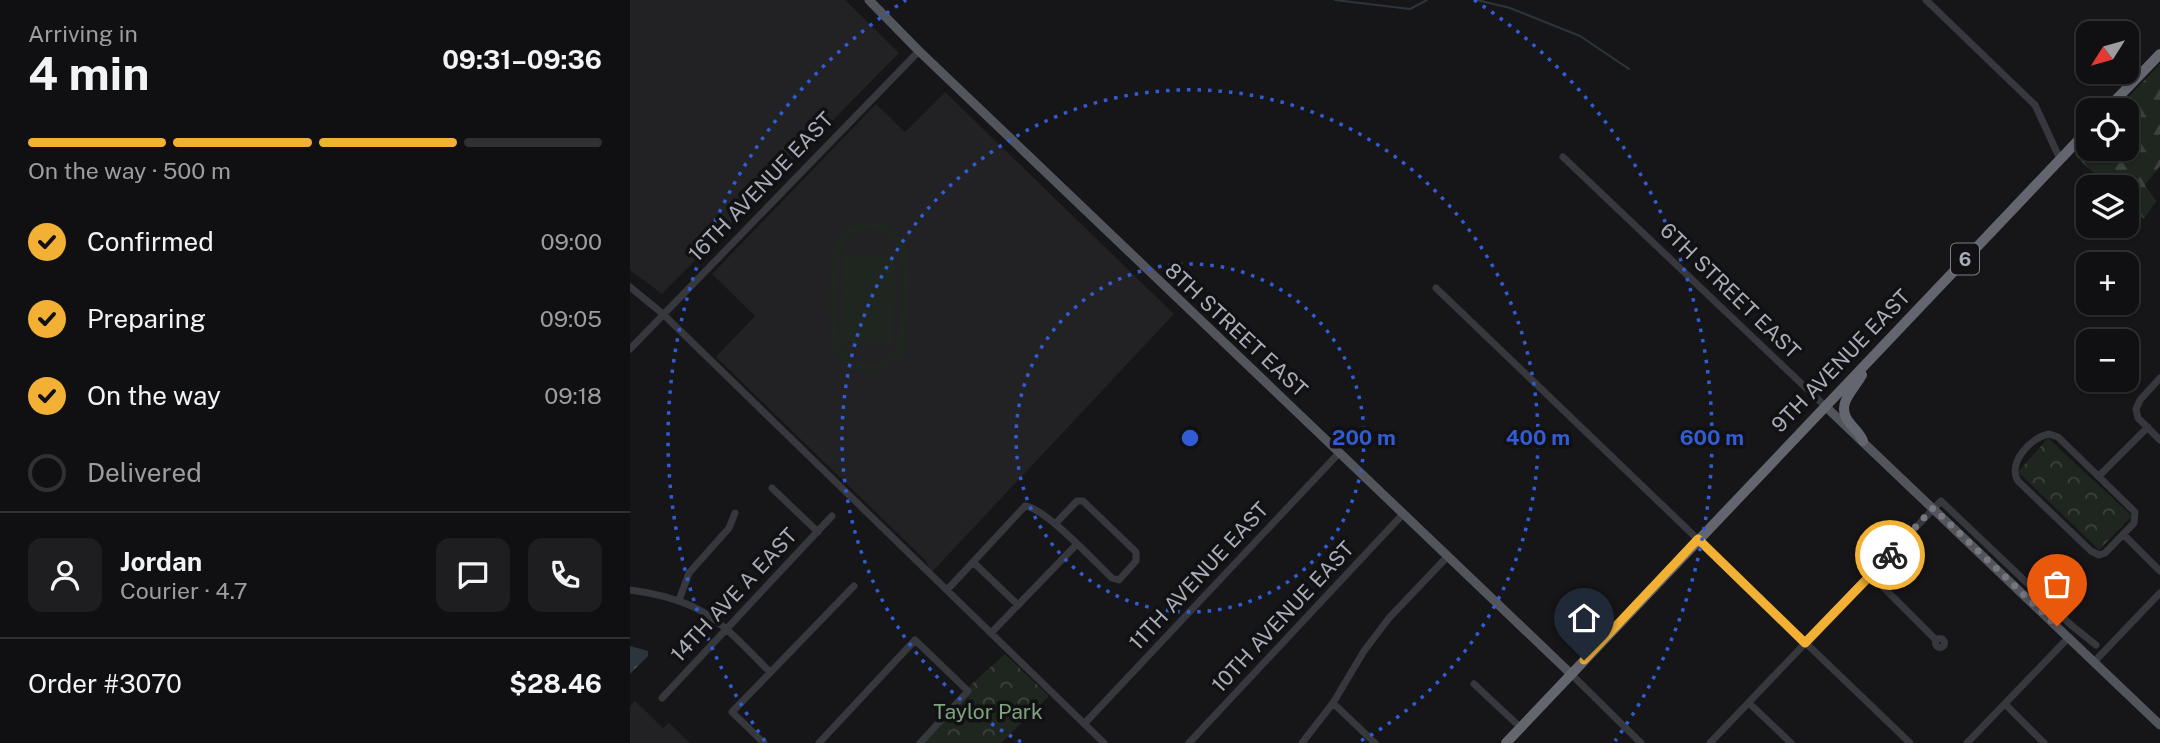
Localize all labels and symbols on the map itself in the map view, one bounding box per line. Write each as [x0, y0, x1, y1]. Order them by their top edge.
north arrow [2076, 21, 2138, 84]
street label: 16TH AVENUE EAST [683, 107, 838, 266]
street label: 6TH STREET EAST [1655, 217, 1806, 364]
road number: 6 [1951, 244, 1979, 274]
street label: 8TH STREET EAST [1160, 257, 1313, 402]
street label: 9TH AVENUE EAST [1766, 284, 1915, 437]
text: 200 m [1332, 425, 1396, 450]
text: 400 m [1506, 425, 1570, 450]
text: 600 m [1680, 425, 1744, 450]
centre of rings [1178, 426, 1202, 450]
street label: 11TH AVENUE EAST [1124, 497, 1274, 655]
courier [1855, 520, 1925, 590]
street label: 14TH AVE A EAST [665, 523, 802, 667]
street label: 10TH AVENUE EAST [1206, 536, 1359, 697]
pin [2027, 554, 2087, 626]
pin [1554, 588, 1614, 660]
park label: Taylor Park [933, 699, 1043, 724]

